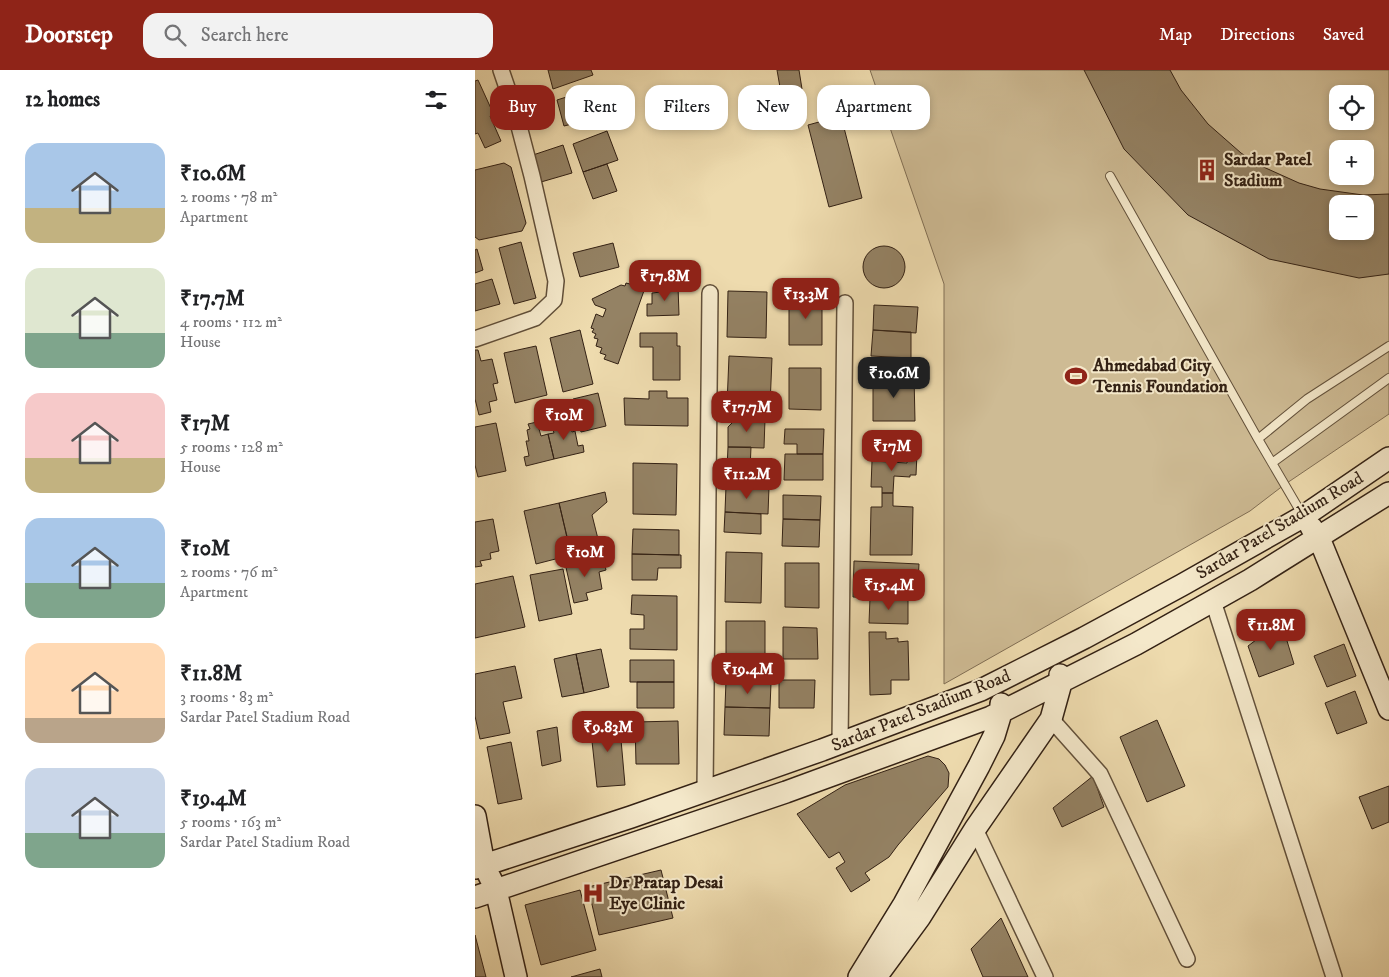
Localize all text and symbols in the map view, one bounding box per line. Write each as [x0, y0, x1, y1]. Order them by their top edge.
search box [143, 13, 493, 58]
text: Doorstep [25, 20, 113, 50]
icon: search [161, 21, 189, 49]
text: Search here [201, 24, 289, 47]
text: Map [1159, 24, 1192, 46]
text: Directions [1220, 24, 1295, 46]
text: Saved [1323, 24, 1364, 46]
chip: Buy [490, 85, 555, 130]
chip: Rent [565, 85, 635, 130]
chip: Filters [645, 85, 728, 130]
chip: New [738, 85, 807, 130]
chip: Apartment [817, 85, 930, 130]
map controls [1329, 85, 1374, 240]
button: locate [1329, 85, 1374, 130]
icon: filters [422, 86, 450, 114]
text: 12 homes [25, 87, 100, 113]
button: + [1329, 140, 1374, 185]
place label: Sardar Patel Stadium [1224, 149, 1312, 192]
building icon: Sardar Patel Stadium [1194, 157, 1220, 183]
text: ₹10.6M [180, 161, 246, 187]
icon: home [65, 163, 125, 223]
text: 2 rooms · 78 m² [180, 187, 277, 207]
button: − [1329, 195, 1374, 240]
text: Apartment [180, 207, 248, 227]
pin: ₹17.8M [624, 260, 706, 302]
text: ₹17.8M [640, 266, 690, 286]
pin: ₹13.3M [765, 278, 847, 320]
text: ₹13.3M [783, 284, 829, 304]
text: ₹17.7M [180, 286, 245, 312]
icon: home [65, 288, 125, 348]
text: 4 rooms · 112 m² [180, 312, 282, 332]
text: House [180, 332, 221, 352]
place label: Ahmedabad City Tennis Foundation [1092, 355, 1229, 398]
pin: ₹10.6M [853, 356, 935, 399]
text: ₹10.6M [869, 363, 919, 383]
sports icon: Ahmedabad City Tennis Foundation [1063, 363, 1089, 389]
pin: ₹17.7M [706, 390, 788, 433]
text: ₹17.7M [722, 397, 772, 417]
pin: ₹10M [534, 398, 594, 441]
text: ₹10M [545, 405, 583, 425]
text: ₹17M [180, 411, 230, 437]
icon: home [65, 413, 125, 473]
pin: ₹17M [862, 430, 922, 472]
text: ₹17M [873, 436, 911, 456]
text: 5 rooms · 128 m² [180, 437, 283, 457]
text: House [180, 457, 221, 477]
pin: ₹11.2M [706, 458, 788, 500]
text: ₹11.2M [723, 464, 771, 484]
street label: Sardar Patel Stadium Road [1192, 467, 1368, 585]
text: ₹10M [180, 536, 230, 562]
pin: ₹10M [555, 536, 615, 578]
icon: home [65, 538, 125, 598]
text: ₹10M [566, 542, 604, 562]
text: 2 rooms · 76 m² [180, 562, 278, 582]
pin: ₹15.4M [848, 568, 930, 611]
text: ₹15.4M [864, 575, 914, 595]
text: Apartment [180, 582, 248, 602]
pin: ₹11.8M [1230, 608, 1312, 651]
text: ₹11.8M [1247, 615, 1295, 635]
pin: ₹19.4M [707, 652, 789, 695]
text: ₹19.4M [723, 659, 773, 679]
text: ₹11.8M [180, 661, 242, 687]
icon: home [65, 663, 125, 723]
street label: Sardar Patel Stadium Road [828, 665, 1014, 757]
text: 3 rooms · 83 m² [180, 687, 273, 707]
text: Sardar Patel Stadium Road [180, 707, 350, 727]
pin: ₹9.83M [567, 710, 649, 753]
text: ₹9.83M [583, 717, 633, 737]
text: ₹19.4M [180, 786, 247, 812]
icon: home [65, 788, 125, 848]
text: 5 rooms · 163 m² [180, 812, 281, 832]
text: Sardar Patel Stadium Road [180, 832, 350, 852]
place label: Dr Pratap Desai Eye Clinic [609, 872, 724, 915]
hospital icon: Dr Pratap Desai Eye Clinic [580, 880, 606, 906]

